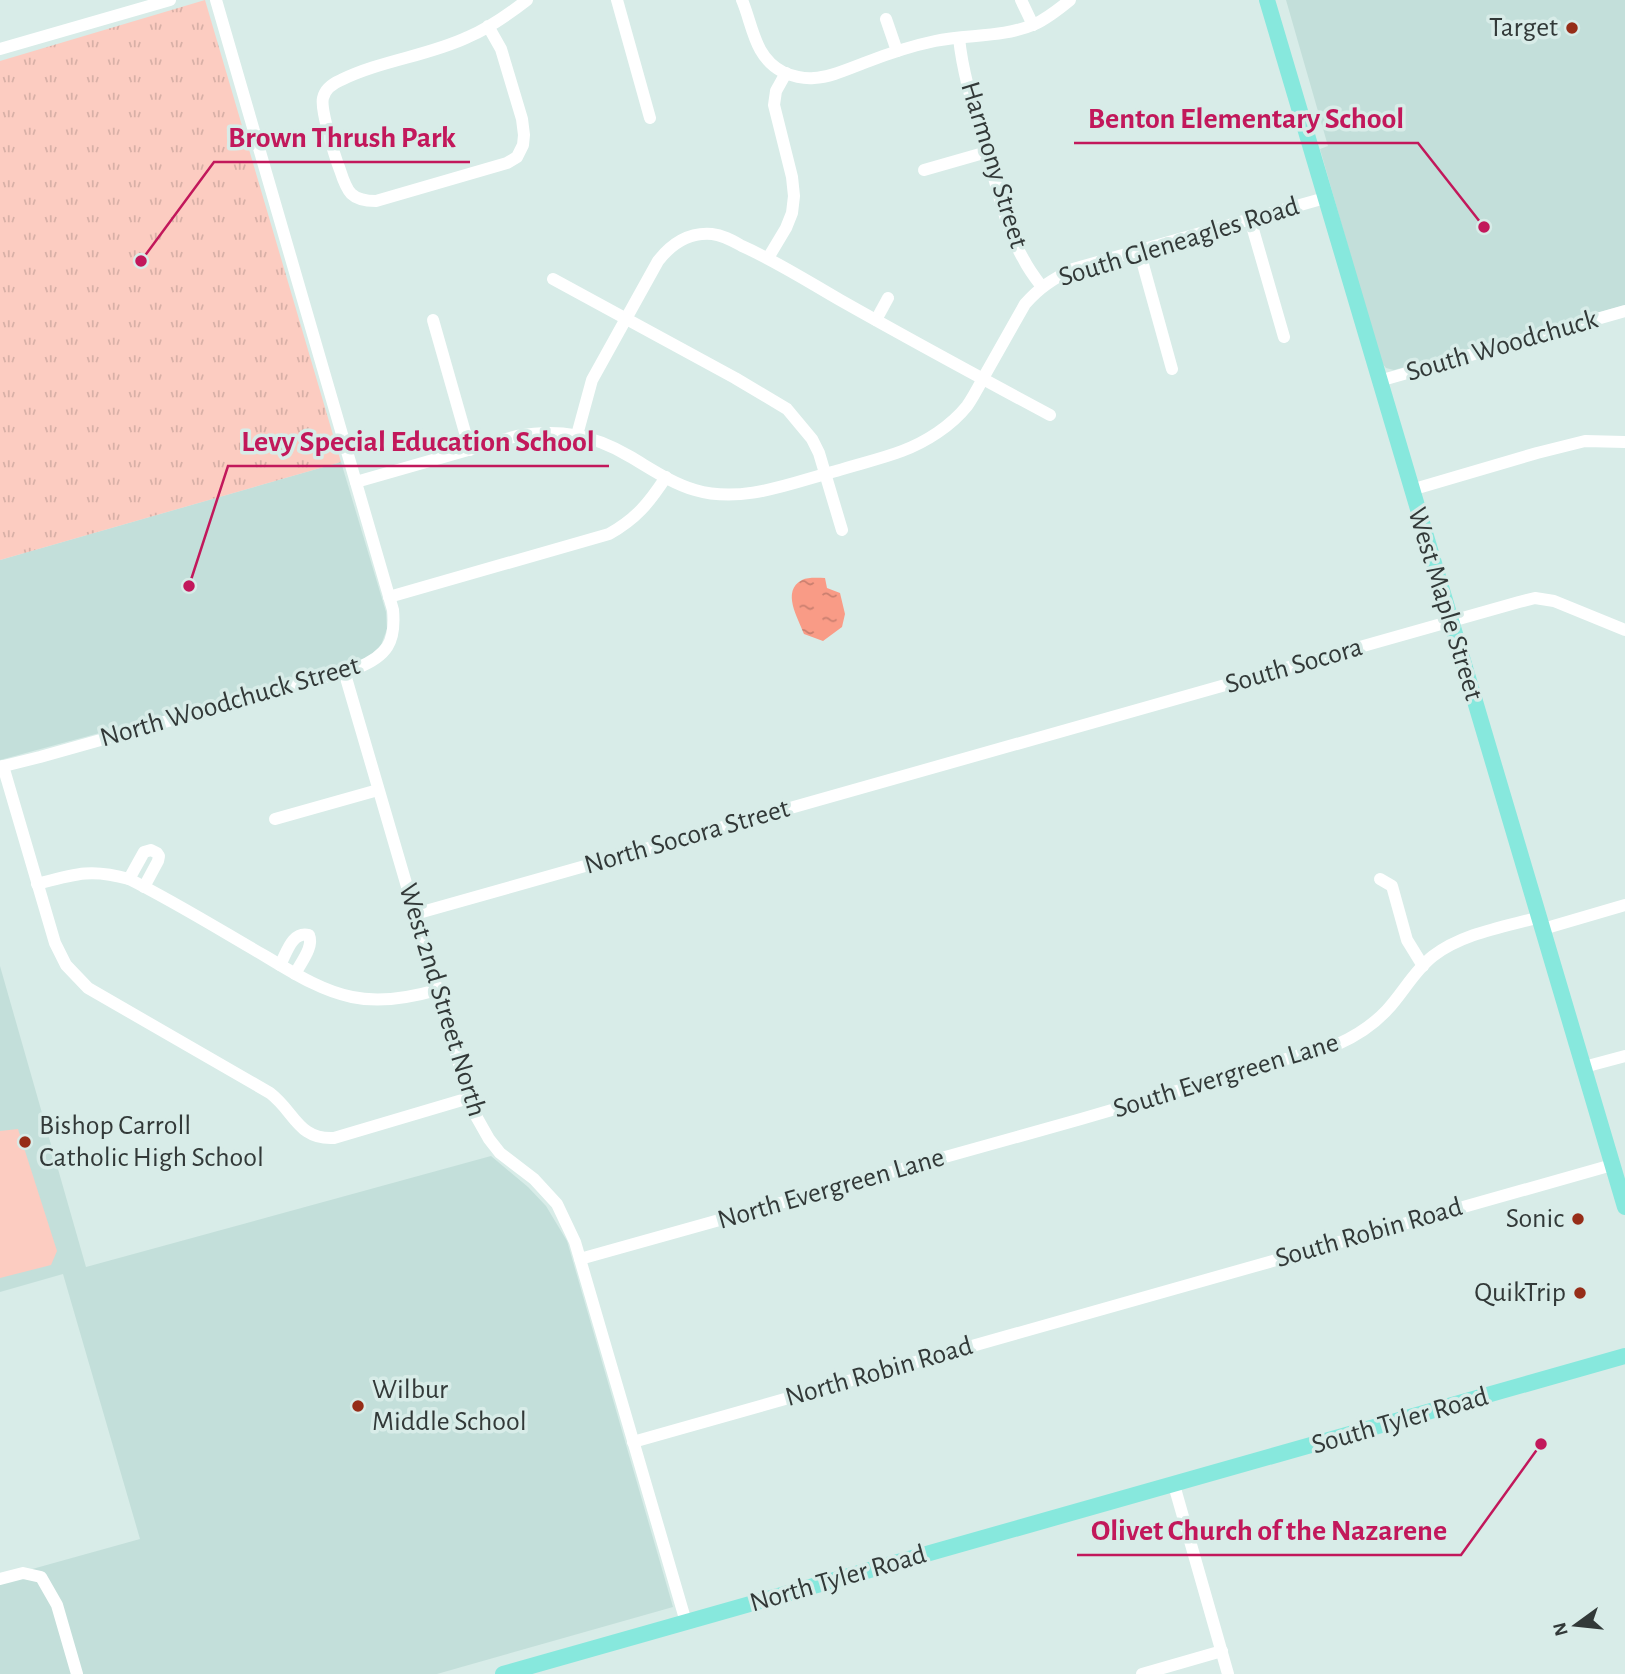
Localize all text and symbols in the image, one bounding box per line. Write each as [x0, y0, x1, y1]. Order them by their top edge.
place label: Target [1489, 14, 1558, 42]
marker: Target [1564, 20, 1580, 36]
street label: Harmony Street [955, 78, 1033, 252]
callout: Benton Elementary School [1074, 92, 1418, 143]
text: Benton Elementary School [1088, 104, 1404, 134]
callout: Brown Thrush Park [214, 111, 470, 162]
text: Brown Thrush Park [228, 123, 456, 153]
street label: South Gleneagles Road [1056, 192, 1302, 292]
street label: South Woodchuck [1403, 305, 1601, 387]
callout: Levy Special Education School [228, 415, 609, 466]
text: Levy Special Education School [241, 427, 595, 457]
street label: West Maple Street [1402, 504, 1488, 704]
street label: South Socora [1222, 633, 1366, 699]
street label: North Woodchuck Street [97, 652, 363, 752]
street label: North Socora Street [581, 794, 793, 880]
street label: West 2nd Street North [393, 880, 491, 1120]
street label: South Evergreen Lane [1110, 1028, 1342, 1124]
place label: Bishop Carroll Catholic High School [39, 1112, 264, 1172]
marker: Bishop Carroll Catholic High School [17, 1134, 33, 1150]
street label: North Evergreen Lane [714, 1143, 948, 1235]
street label: South Robin Road [1272, 1193, 1466, 1273]
place label: Sonic [1506, 1205, 1564, 1233]
marker: Sonic [1570, 1211, 1586, 1227]
place label: QuikTrip [1474, 1279, 1566, 1307]
marker: QuikTrip [1572, 1285, 1588, 1301]
street label: North Robin Road [782, 1332, 976, 1412]
place label: Wilbur Middle School [372, 1376, 527, 1436]
street label: South Tyler Road [1309, 1382, 1491, 1460]
marker: Wilbur Middle School [350, 1398, 366, 1414]
callout: Olivet Church of the Nazarene [1077, 1504, 1461, 1555]
text: Olivet Church of the Nazarene [1091, 1516, 1447, 1546]
street label: North Tyler Road [747, 1540, 929, 1618]
north arrow [1541, 1590, 1611, 1660]
text: N [1550, 1620, 1572, 1638]

